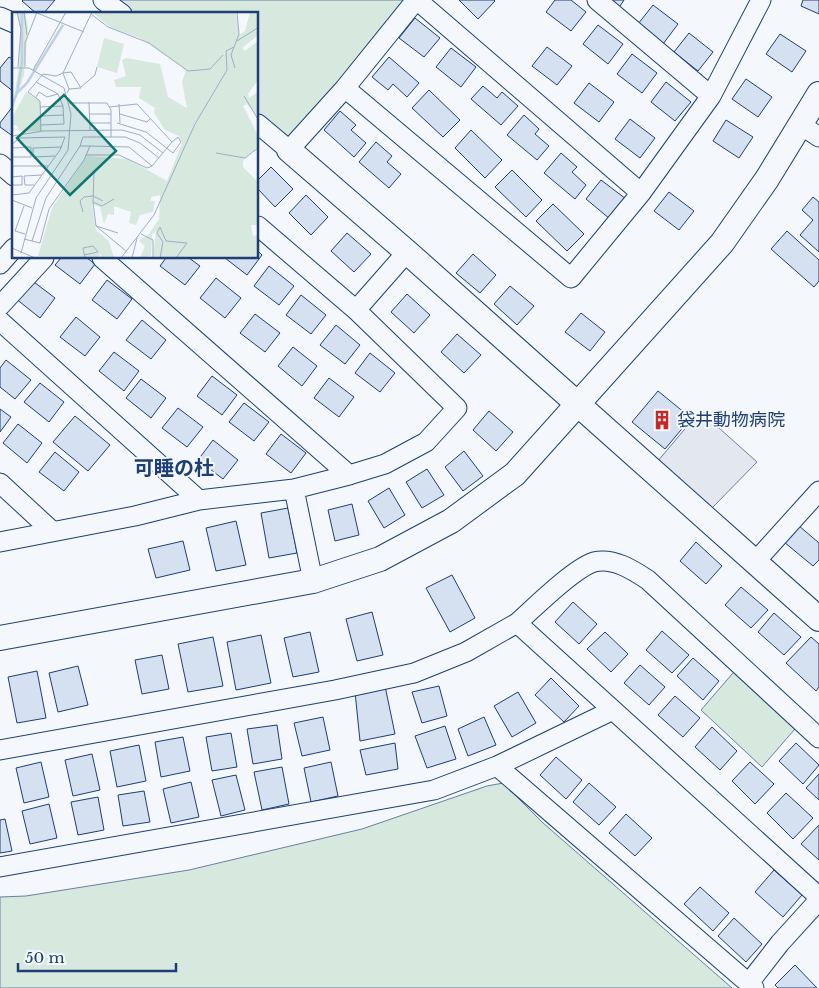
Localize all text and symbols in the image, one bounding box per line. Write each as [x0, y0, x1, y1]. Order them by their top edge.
inset map [12, 12, 259, 259]
building icon: 袋井動物病院 [651, 409, 673, 431]
place label: 袋井動物病院 [677, 409, 785, 431]
district label: 可睡の杜 [134, 456, 214, 480]
scale bar [18, 940, 175, 972]
text: 50 m [25, 948, 65, 967]

